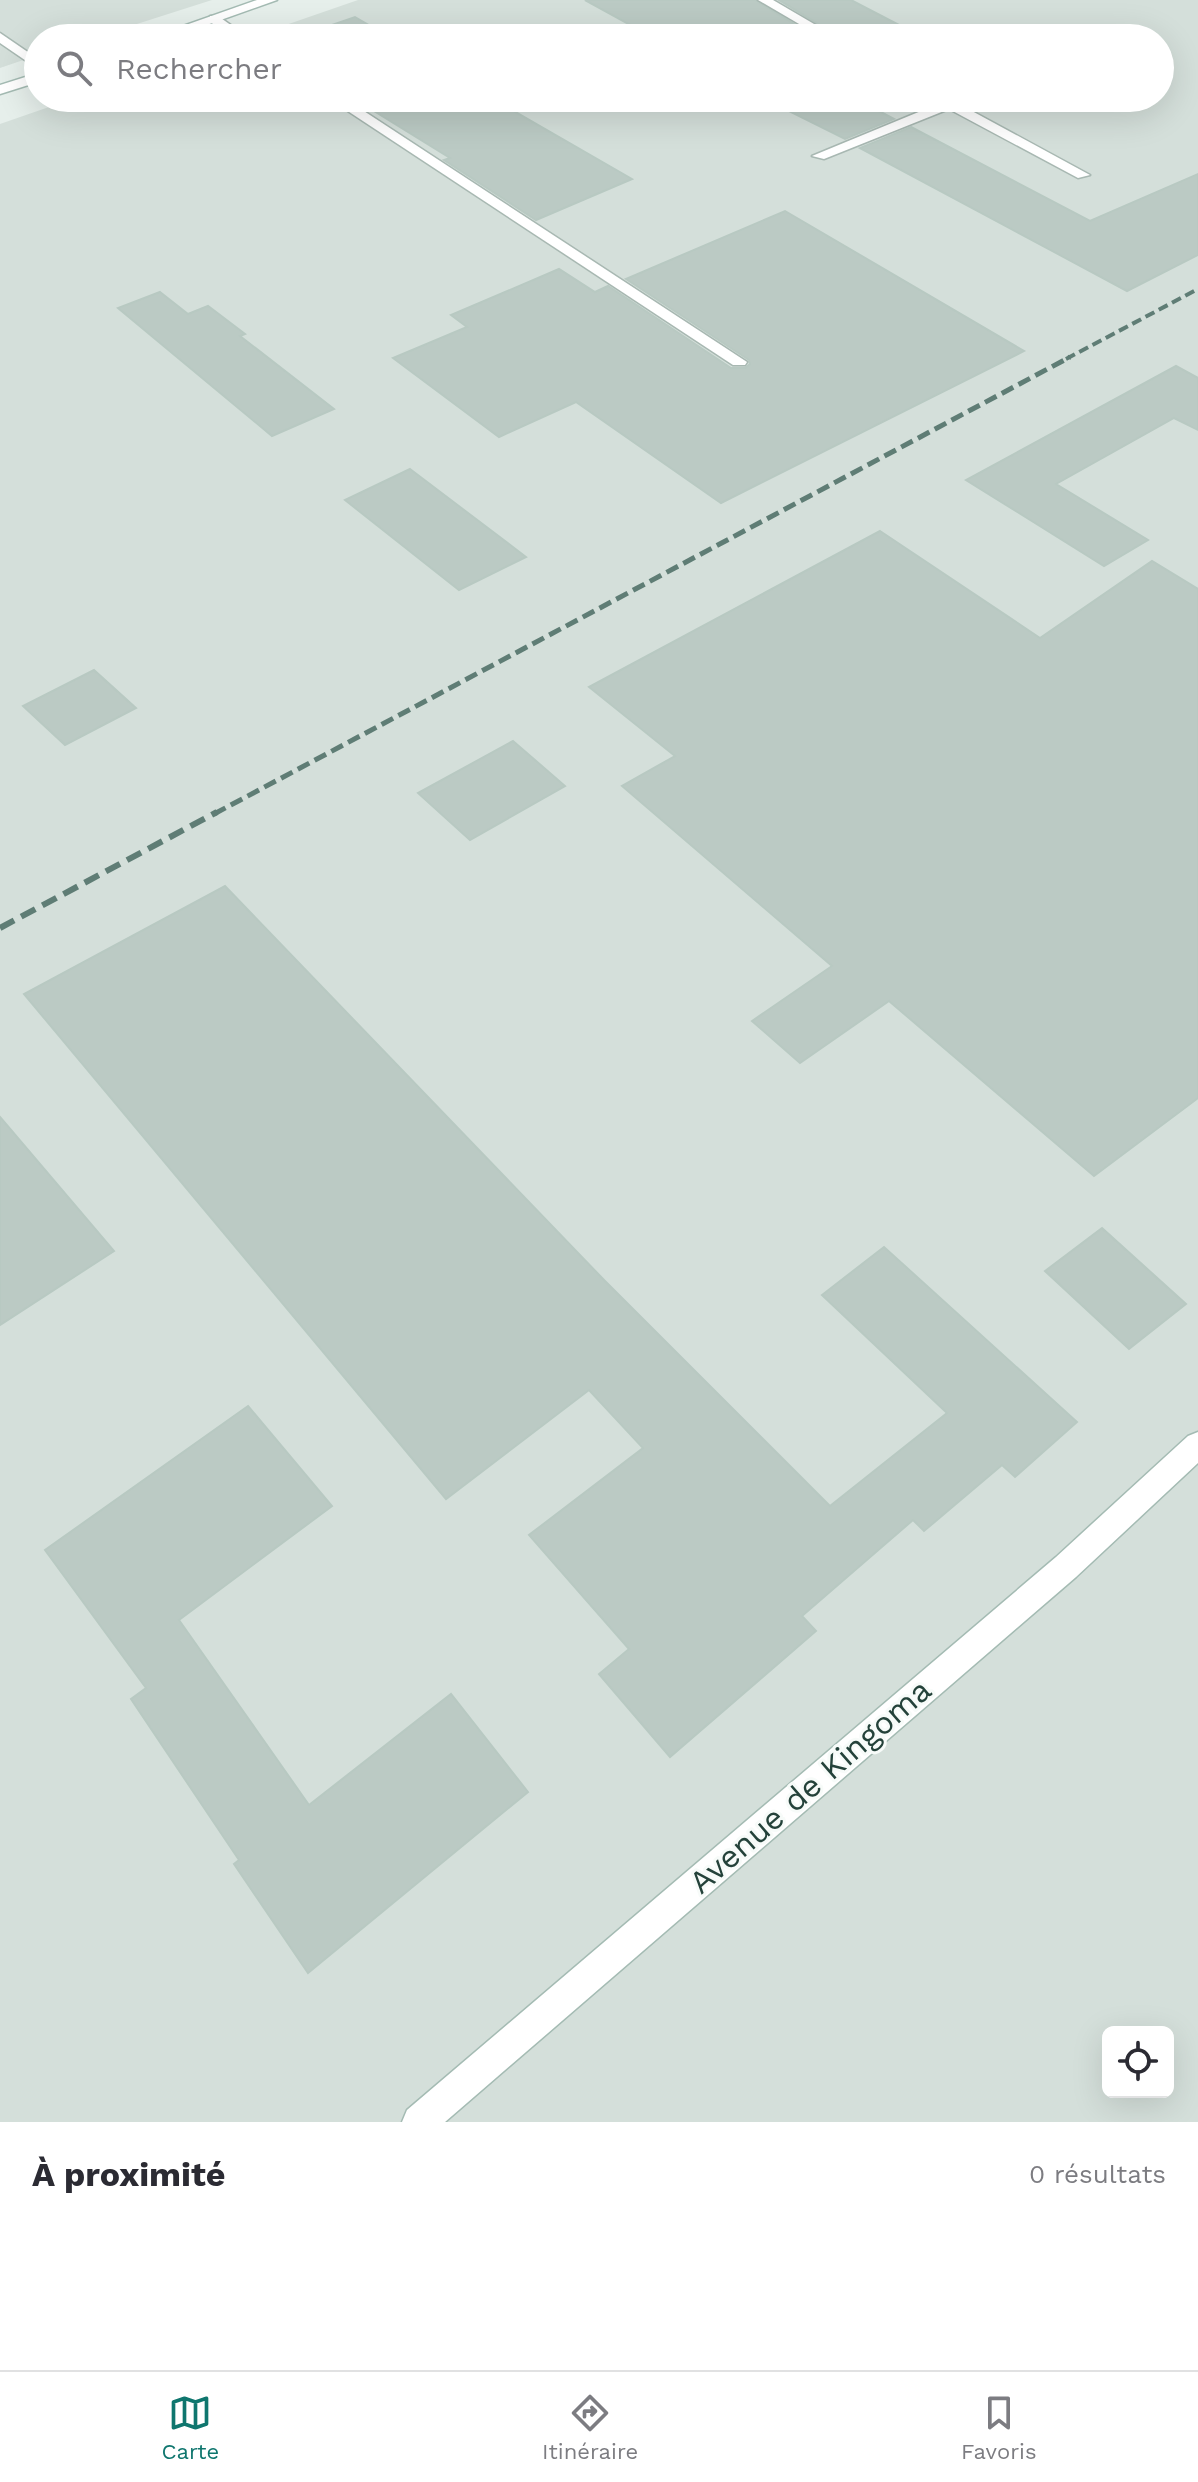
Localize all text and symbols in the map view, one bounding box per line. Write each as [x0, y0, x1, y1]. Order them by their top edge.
search box [24, 24, 1174, 112]
icon: search [52, 46, 96, 90]
text: Rechercher [116, 51, 282, 86]
street label: Avenue de Kingoma [681, 1671, 939, 1901]
map controls [1102, 2026, 1174, 2098]
button: locate [1102, 2026, 1174, 2098]
text: À proximité [32, 2154, 226, 2194]
text: 0 résultats [1029, 2159, 1166, 2189]
tab: Carte [161, 2391, 219, 2464]
tab: Itinéraire [542, 2391, 638, 2464]
tab: Favoris [961, 2391, 1037, 2464]

